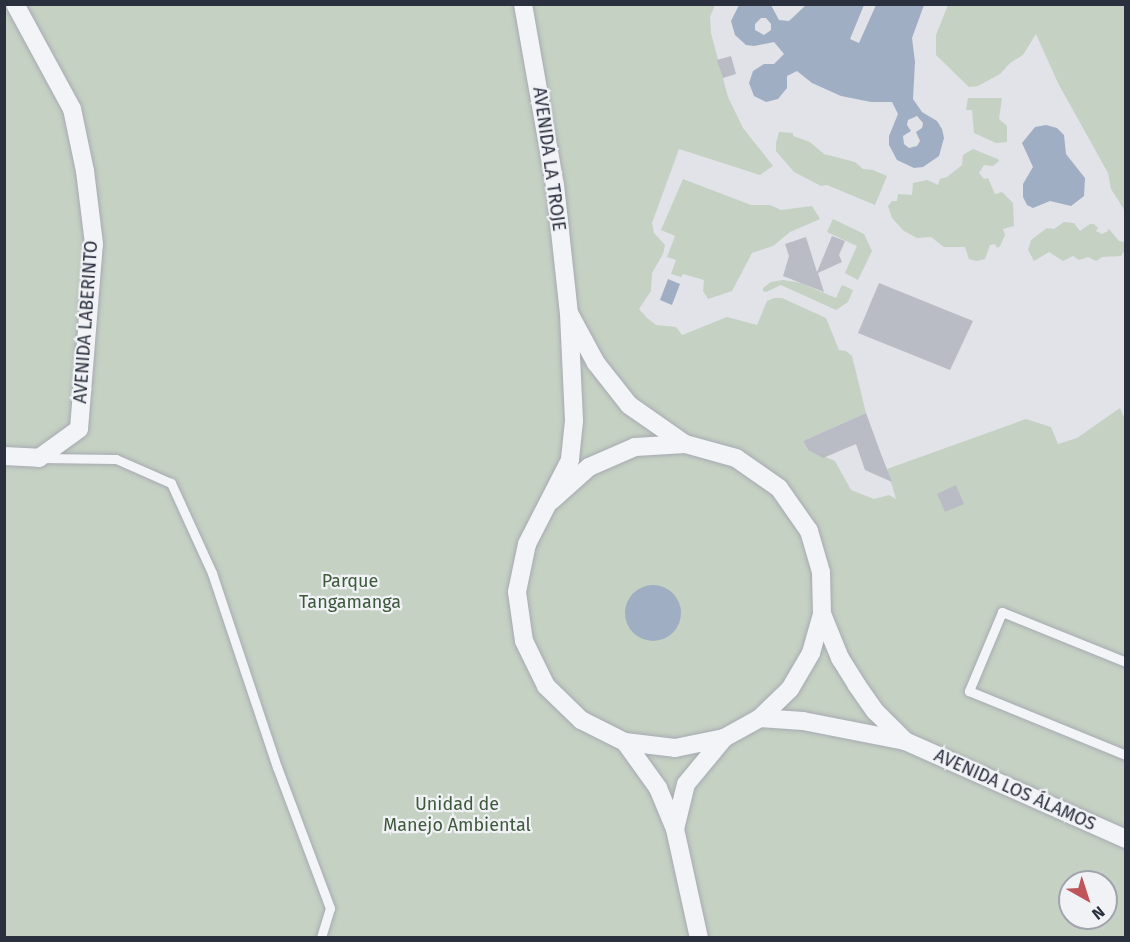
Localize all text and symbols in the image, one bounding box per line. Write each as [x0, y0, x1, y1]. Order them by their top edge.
street label: AVENIDA LA TROJE [528, 86, 570, 232]
street label: AVENIDA LABERINTO [70, 240, 102, 404]
park label: Parque Tangamanga [299, 571, 401, 614]
street label: AVENIDA LOS ÁLAMOS [931, 745, 1099, 835]
park label: Unidad de Manejo Ambiental [383, 794, 531, 836]
north arrow [1058, 870, 1118, 930]
text: N [1088, 902, 1108, 924]

